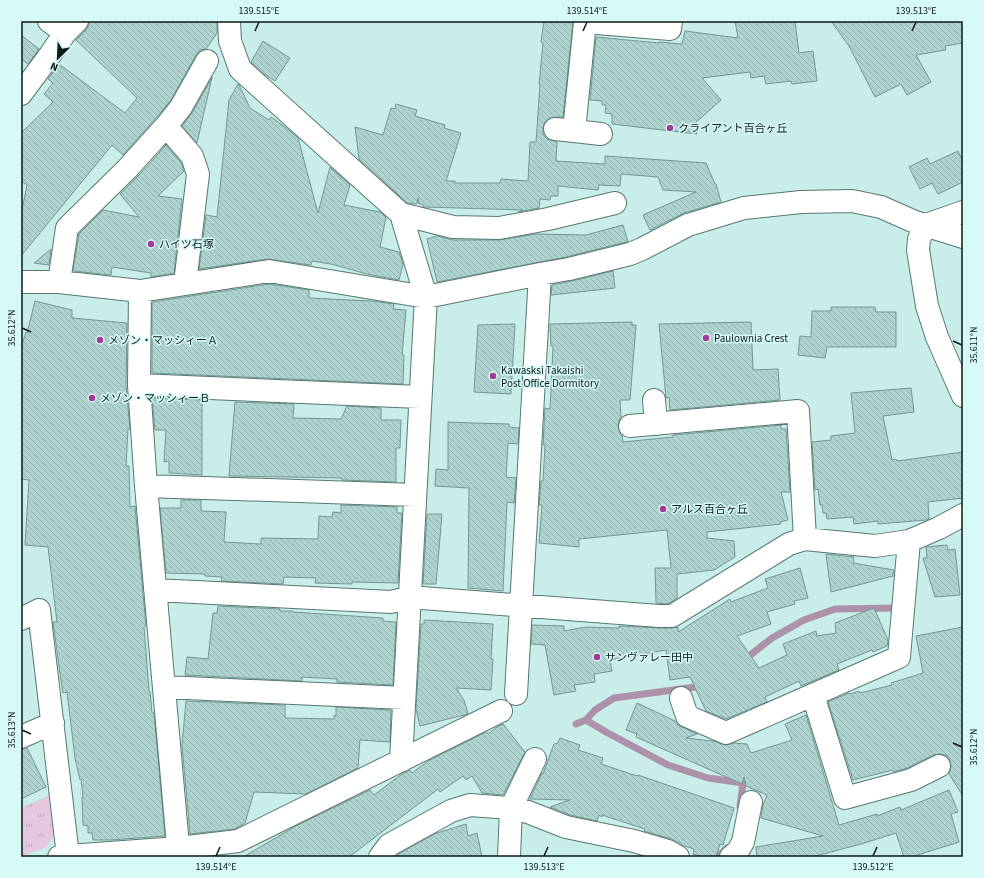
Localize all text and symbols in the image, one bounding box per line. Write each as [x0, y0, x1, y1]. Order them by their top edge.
text: 139.515°E [239, 4, 279, 18]
text: 139.514°E [567, 4, 607, 18]
text: 139.513°E [896, 4, 936, 18]
north arrow [38, 38, 78, 78]
text: N [48, 58, 61, 75]
place label: クライアント百合ヶ丘 [678, 121, 788, 136]
marker: クライアント百合ヶ丘 [665, 123, 675, 133]
place label: ハイツ石塚 [159, 237, 214, 252]
marker: ハイツ石塚 [146, 239, 156, 249]
text: 35.612°N [5, 309, 19, 347]
text: 35.611°N [967, 326, 981, 364]
place label: Paulownia Crest [714, 331, 788, 346]
place label: メゾン・マッシィーＡ [108, 333, 218, 348]
marker: Paulownia Crest [701, 333, 711, 343]
marker: メゾン・マッシィーＡ [95, 335, 105, 345]
place label: Kawasksi Takaishi Post Office Dormitory [501, 363, 599, 391]
marker: Kawasksi Takaishi Post Office Dormitory [488, 371, 498, 381]
place label: メゾン・マッシィーＢ [100, 391, 210, 406]
marker: メゾン・マッシィーＢ [87, 393, 97, 403]
place label: アルス百合ヶ丘 [671, 502, 748, 517]
marker: アルス百合ヶ丘 [658, 504, 668, 514]
place label: サンヴァレー田中 [605, 650, 693, 665]
marker: サンヴァレー田中 [592, 652, 602, 662]
text: 35.613°N [5, 711, 19, 749]
text: 35.612°N [967, 728, 981, 766]
text: 139.514°E [196, 860, 236, 874]
text: 139.513°E [524, 860, 564, 874]
text: 139.512°E [853, 860, 893, 874]

